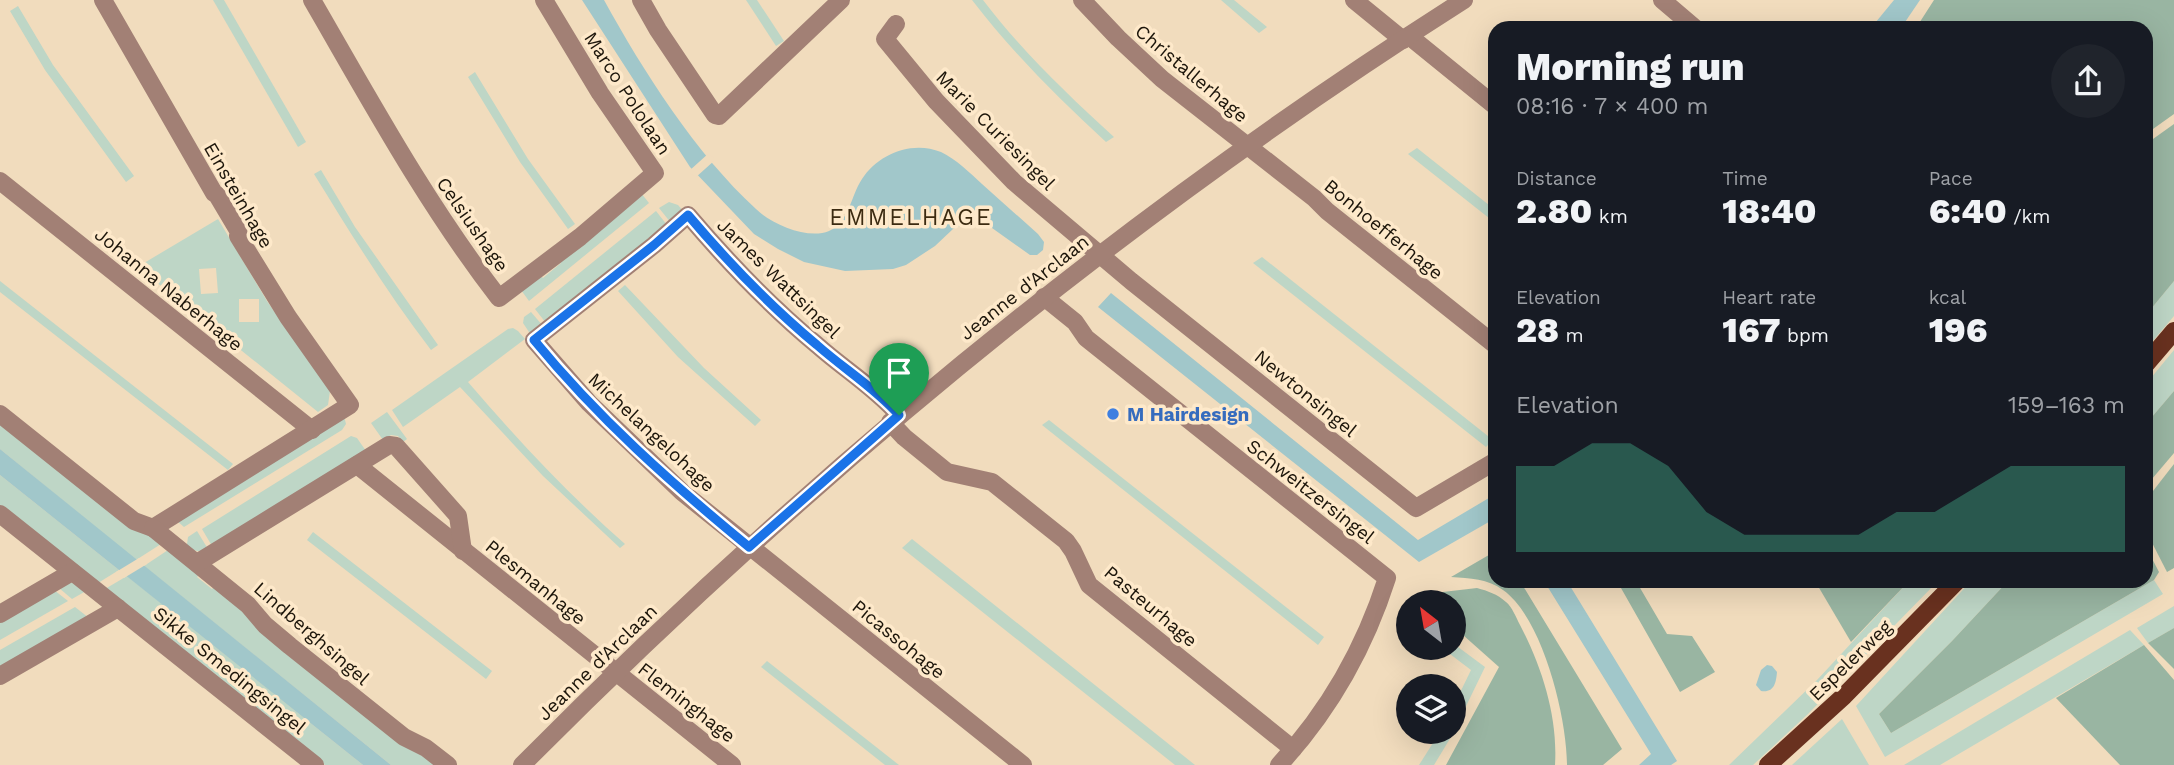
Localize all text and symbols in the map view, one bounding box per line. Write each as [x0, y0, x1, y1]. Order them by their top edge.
street label: Christallerhage [1131, 19, 1253, 127]
street label: Marco Pololaan [579, 27, 676, 159]
button: share [2051, 44, 2125, 118]
text: Morning run [1516, 45, 1745, 89]
street label: Marie Curiesingel [931, 66, 1060, 195]
text: 08:16 · 7 × 400 m [1516, 93, 1708, 120]
street label: Einsteinhage [199, 138, 278, 252]
text: Distance [1516, 167, 1597, 190]
text: Time [1722, 167, 1768, 190]
text: Pace [1929, 167, 1973, 190]
street label: Celsiushage [432, 173, 514, 276]
street label: Bonhoefferhage [1319, 174, 1448, 284]
text: 2.80 [1516, 190, 1592, 232]
text: 18:40 [1722, 190, 1817, 232]
text: 6:40 [1929, 190, 2007, 232]
district label: EMMELHAGE [829, 204, 993, 231]
text: km [1592, 205, 1628, 228]
text: /km [2007, 205, 2050, 228]
street label: James Wattsingel [712, 214, 845, 343]
street label: Johanna Naberhage [90, 223, 247, 356]
street label: Jeanne d'Arclaan [955, 230, 1093, 345]
text: Elevation [1516, 286, 1601, 309]
text: Heart rate [1722, 286, 1816, 309]
text: kcal [1929, 286, 1966, 309]
text: 28 [1516, 309, 1559, 351]
text: 167 [1722, 309, 1781, 351]
text: 196 [1929, 309, 1988, 351]
text: m [1559, 324, 1584, 347]
text: bpm [1781, 324, 1829, 347]
pin [869, 343, 929, 415]
street label: Newtonsingel [1250, 345, 1362, 442]
icon: arrive [880, 354, 918, 392]
street label: Michelangelohage [584, 368, 720, 497]
text: Elevation [1516, 392, 1619, 419]
text: 159–163 m [2008, 392, 2125, 419]
place label: M Hairdesign [1127, 403, 1249, 426]
marker: M Hairdesign [1105, 406, 1121, 422]
street label: Schweitzersingel [1242, 434, 1379, 549]
street label: Plesmanhage [481, 535, 591, 630]
street label: Pasteurhage [1099, 561, 1202, 652]
street label: Lindberghsingel [249, 577, 374, 690]
north arrow [1396, 590, 1466, 660]
map controls [1396, 590, 1466, 744]
street label: Picassohage [848, 595, 950, 684]
street label: Jeanne d'Arclaan [533, 599, 662, 725]
street label: Sikke Smedingsingel [149, 602, 311, 739]
street label: Espelerweg [1804, 615, 1897, 706]
street label: Fleminghage [634, 657, 740, 747]
button: layers [1396, 674, 1466, 744]

